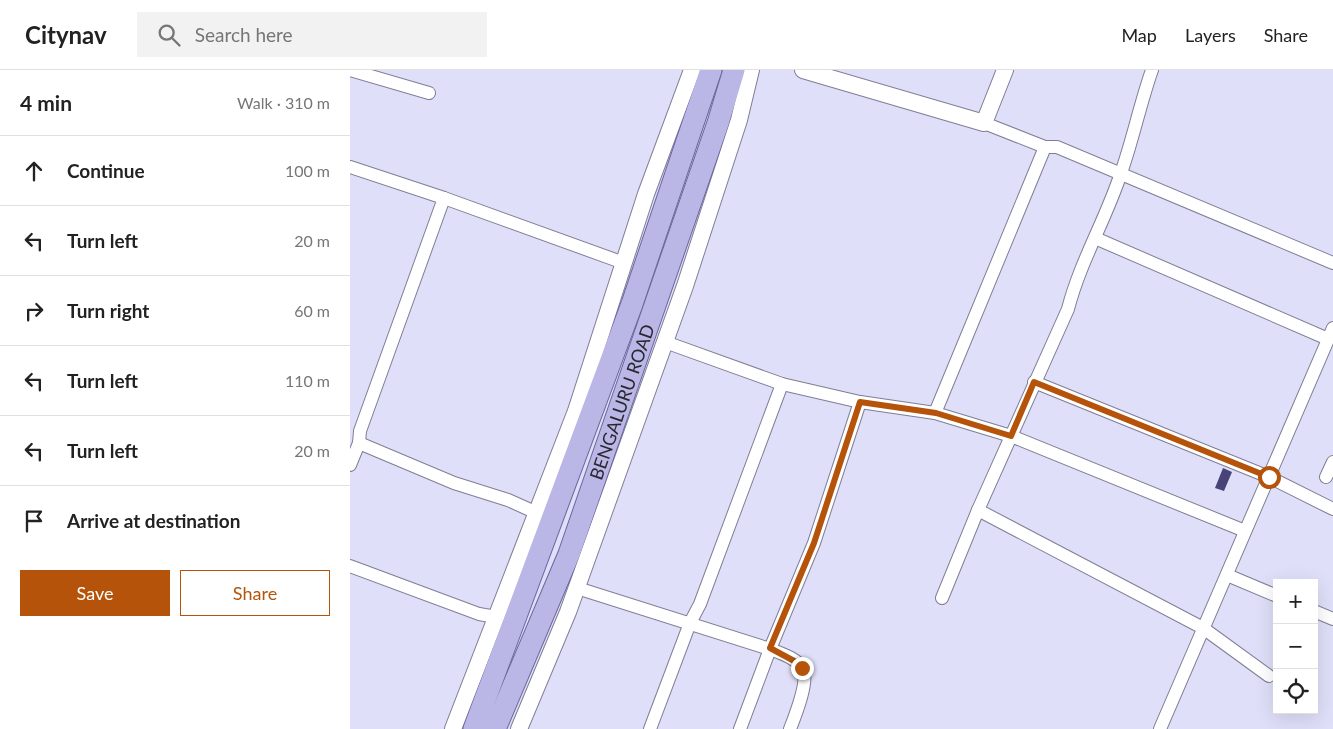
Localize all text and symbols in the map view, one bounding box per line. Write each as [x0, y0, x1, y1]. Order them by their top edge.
search box [137, 12, 487, 57]
text: Citynav [25, 20, 107, 49]
icon: search [155, 21, 183, 49]
text: Search here [195, 23, 293, 46]
text: Map [1121, 24, 1157, 46]
text: Layers [1185, 24, 1236, 46]
text: Share [1264, 24, 1308, 46]
text: 4 min [20, 90, 72, 115]
text: Walk · 310 m [237, 93, 330, 112]
icon: ahead [20, 157, 48, 185]
text: Continue [67, 159, 145, 182]
text: 100 m [285, 161, 330, 180]
icon: left [20, 227, 48, 255]
text: Turn left [67, 229, 138, 252]
text: 20 m [294, 231, 330, 250]
icon: right [20, 297, 48, 325]
text: Turn right [67, 299, 149, 322]
text: 60 m [294, 301, 330, 320]
street label: BENGALURU ROAD [585, 321, 659, 483]
icon: left [20, 367, 48, 395]
text: Turn left [67, 369, 138, 392]
text: 110 m [285, 371, 330, 390]
icon: left [20, 437, 48, 465]
text: Turn left [67, 439, 138, 462]
text: 20 m [294, 441, 330, 460]
route start [1258, 466, 1281, 489]
icon: arrive [20, 507, 48, 535]
text: Arrive at destination [67, 509, 240, 532]
button: Save [20, 570, 170, 616]
button: Share [180, 570, 330, 616]
map controls [1273, 579, 1318, 714]
button: + [1273, 579, 1318, 624]
button: − [1273, 624, 1318, 669]
route end [791, 657, 814, 680]
button: locate [1273, 669, 1318, 714]

